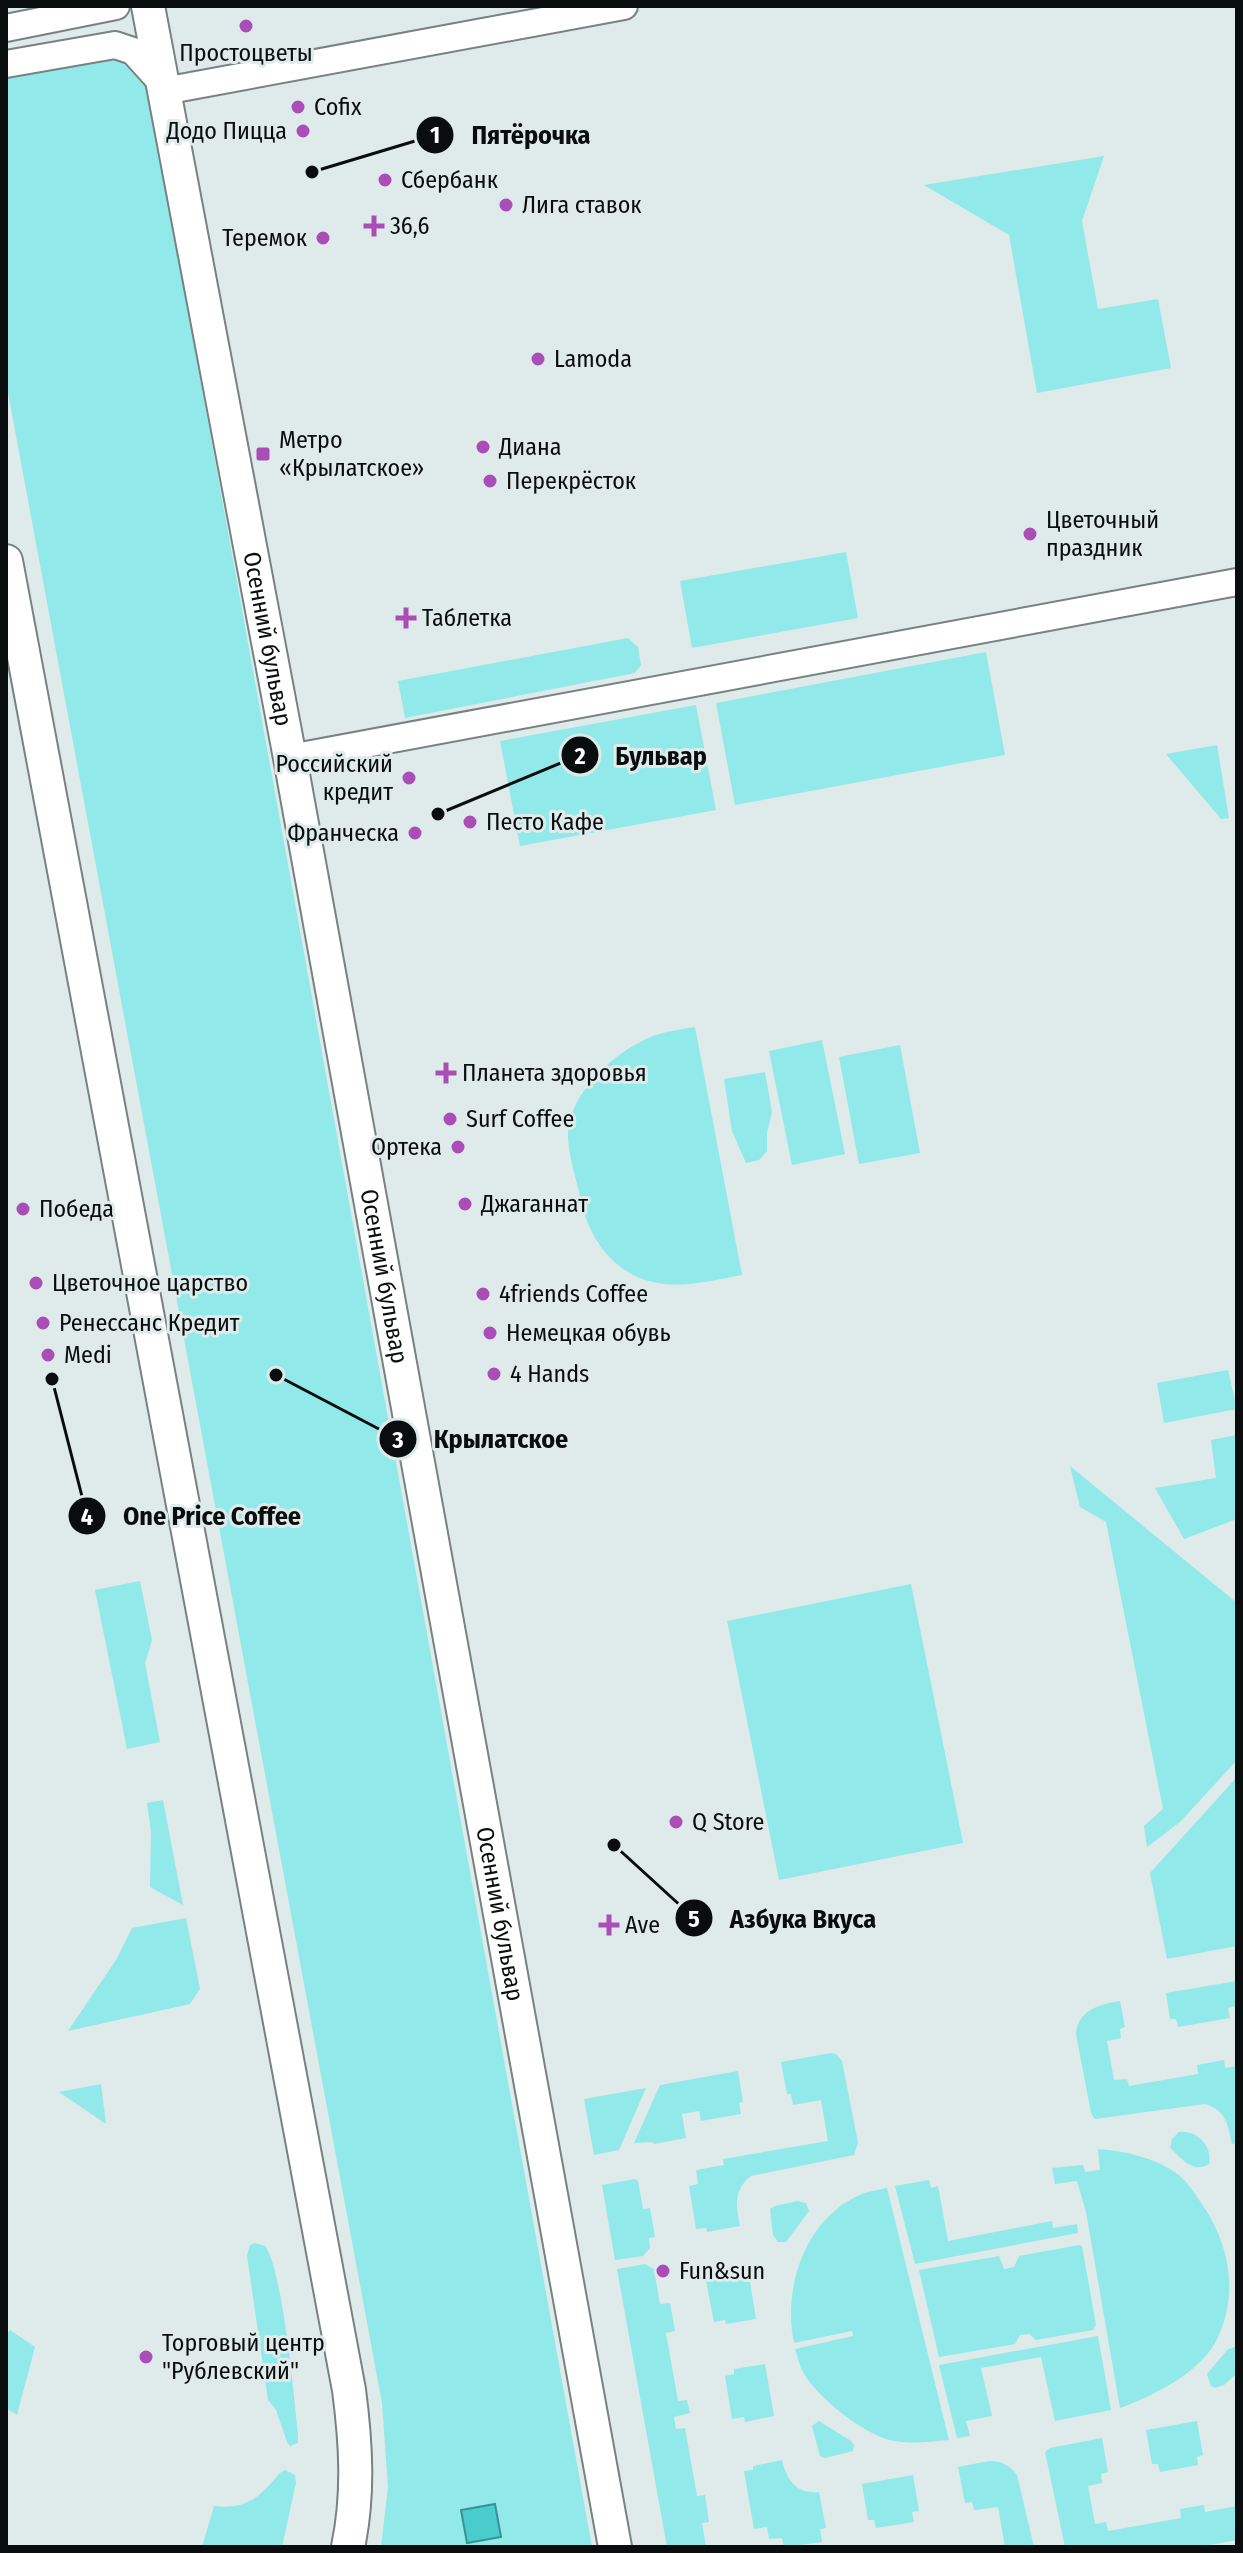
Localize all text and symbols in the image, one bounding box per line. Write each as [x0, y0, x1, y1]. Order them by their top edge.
marker: Простоцветы [237, 17, 255, 35]
place label: Простоцветы [179, 39, 313, 67]
place label: Cofix [314, 93, 362, 121]
marker: Cofix [289, 98, 307, 116]
callout: Пятёрочка [415, 110, 606, 160]
place label: Додо Пицца [165, 117, 287, 145]
text: Пятёрочка [471, 120, 591, 151]
text: 1 [430, 121, 440, 149]
marker: Додо Пицца [294, 122, 312, 140]
place label: Сбербанк [401, 166, 499, 194]
marker: Сбербанк [376, 171, 394, 189]
place label: Лига ставок [522, 191, 642, 219]
marker: Лига ставок [497, 196, 515, 214]
place label: 36,6 [390, 212, 429, 240]
marker: 36,6 [365, 217, 383, 235]
place label: Теремок [222, 224, 308, 252]
marker: Теремок [314, 229, 332, 247]
place label: Lamoda [554, 345, 632, 373]
marker: Lamoda [529, 350, 547, 368]
place label: Метро «Крылатское» [279, 426, 424, 482]
place label: Диана [498, 433, 562, 461]
marker: Диана [474, 438, 492, 456]
marker: Метро «Крылатское» [254, 445, 272, 463]
place label: Перекрёсток [506, 467, 637, 495]
marker: Перекрёсток [481, 472, 499, 490]
place label: Цветочный праздник [1046, 506, 1159, 562]
marker: Цветочный праздник [1021, 525, 1039, 543]
street label: Осенний бульвар [237, 550, 298, 728]
place label: Таблетка [422, 604, 512, 632]
marker: Таблетка [397, 609, 415, 627]
callout: Бульвар [560, 730, 723, 780]
text: Бульвар [615, 741, 707, 772]
text: 2 [573, 742, 586, 770]
place label: Российский кредит [275, 750, 393, 806]
marker: Российский кредит [400, 769, 418, 787]
place label: Песто Кафе [486, 808, 604, 836]
marker: Песто Кафе [461, 813, 479, 831]
place label: Франческа [288, 819, 399, 847]
marker: Франческа [406, 824, 424, 842]
place label: Планета здоровья [462, 1059, 647, 1087]
marker: Планета здоровья [437, 1064, 455, 1082]
place label: Surf Coffee [466, 1105, 574, 1133]
marker: Surf Coffee [441, 1110, 459, 1128]
place label: Ортека [371, 1133, 442, 1161]
marker: Ортека [449, 1138, 467, 1156]
street label: Осенний бульвар [355, 1187, 414, 1366]
place label: Джаганнат [480, 1190, 588, 1218]
place label: Победа [39, 1195, 114, 1223]
marker: Джаганнат [456, 1195, 474, 1213]
marker: Победа [14, 1200, 32, 1218]
place label: Цветочное царство [52, 1269, 248, 1297]
marker: Цветочное царство [27, 1274, 45, 1292]
place label: 4friends Coffee [499, 1280, 648, 1308]
marker: 4friends Coffee [474, 1285, 492, 1303]
place label: Ренессанс Кредит [59, 1309, 240, 1337]
marker: Ренессанс Кредит [34, 1314, 52, 1332]
place label: Немецкая обувь [506, 1319, 671, 1347]
marker: Немецкая обувь [481, 1324, 499, 1342]
place label: Medi [64, 1341, 112, 1369]
marker: Medi [39, 1346, 57, 1364]
place label: 4 Hands [510, 1360, 589, 1388]
marker: 4 Hands [485, 1365, 503, 1383]
callout: Крылатское [378, 1414, 584, 1464]
text: Крылатское [434, 1424, 568, 1455]
text: 3 [391, 1426, 404, 1454]
callout: One Price Coffee [67, 1491, 317, 1541]
text: One Price Coffee [123, 1501, 301, 1532]
text: 4 [81, 1503, 93, 1531]
place label: Q Store [692, 1808, 764, 1836]
marker: Q Store [667, 1813, 685, 1831]
street label: Осенний бульвар [470, 1824, 530, 2003]
callout: Азбука Вкуса [674, 1893, 893, 1943]
text: Азбука Вкуса [729, 1904, 876, 1935]
text: 5 [688, 1905, 700, 1933]
place label: Ave [625, 1911, 660, 1939]
marker: Ave [600, 1916, 618, 1934]
place label: Fun&sun [679, 2257, 765, 2285]
marker: Fun&sun [654, 2262, 672, 2280]
place label: Торговый центр "Рублевский" [162, 2329, 325, 2385]
marker: Торговый центр "Рублевский" [137, 2348, 155, 2366]

